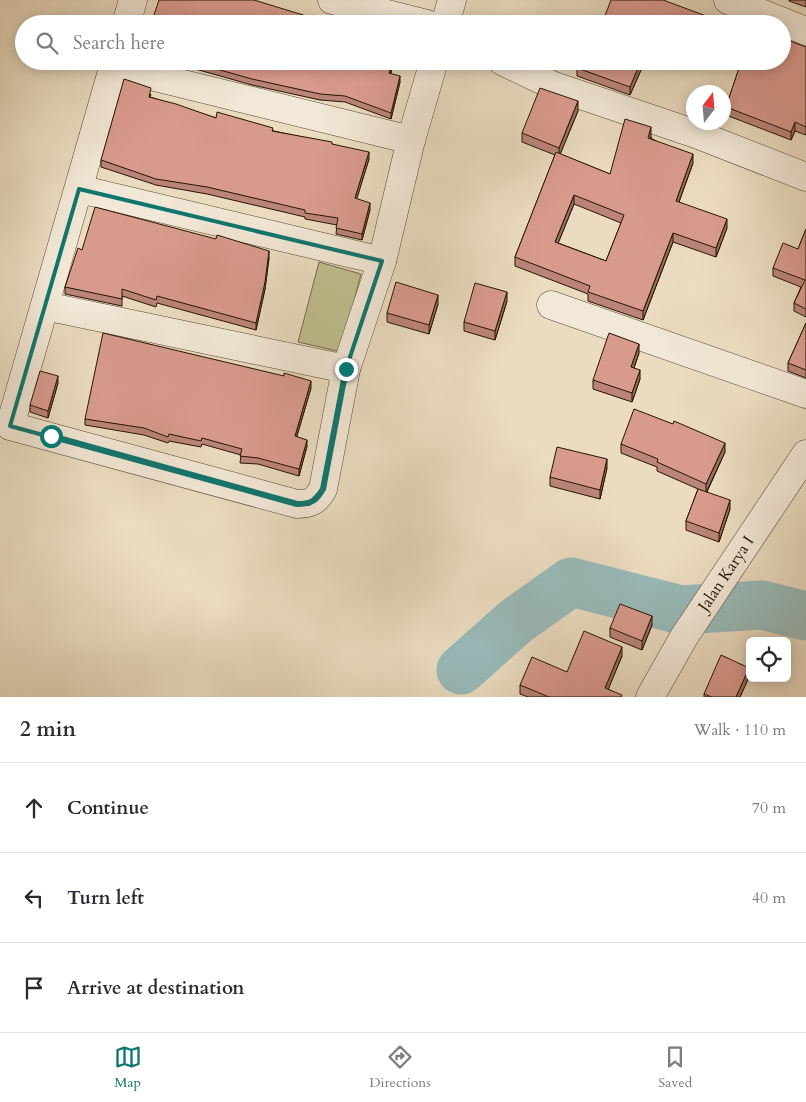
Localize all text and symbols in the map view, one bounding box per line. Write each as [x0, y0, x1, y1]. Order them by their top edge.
search box [15, 15, 791, 70]
icon: search [33, 29, 61, 57]
text: Search here [73, 30, 165, 56]
north arrow [686, 85, 731, 130]
route end [335, 358, 358, 381]
route start [40, 425, 63, 448]
street label: Jalan Karya I [692, 532, 759, 618]
map controls [746, 637, 791, 682]
button: locate [746, 637, 791, 682]
text: 2 min [20, 715, 76, 744]
text: Walk · 110 m [694, 719, 786, 741]
icon: ahead [20, 794, 48, 822]
text: Continue [67, 795, 149, 821]
text: 70 m [752, 797, 786, 819]
icon: left [20, 884, 48, 912]
text: Turn left [67, 885, 144, 911]
text: 40 m [752, 887, 786, 909]
icon: arrive [20, 974, 48, 1002]
text: Arrive at destination [67, 975, 244, 1001]
tab: Map [114, 1043, 142, 1092]
tab: Directions [369, 1043, 431, 1092]
tab: Saved [658, 1043, 692, 1092]

